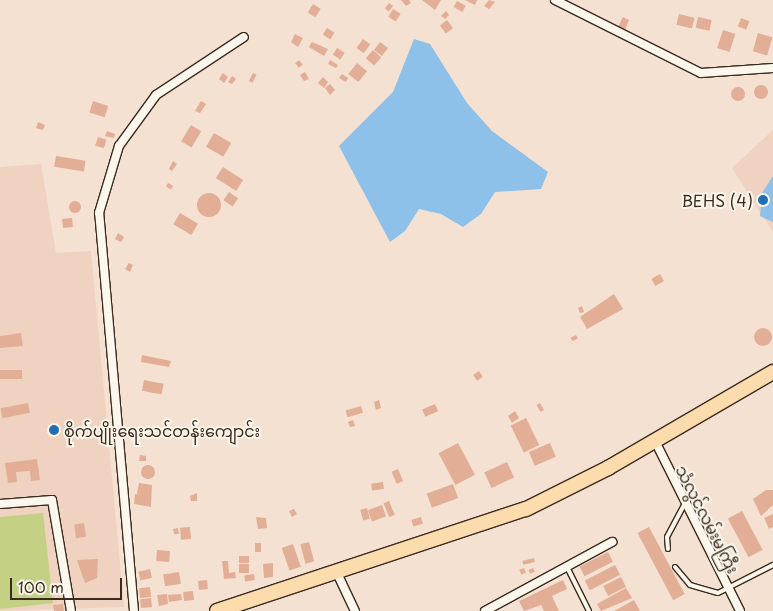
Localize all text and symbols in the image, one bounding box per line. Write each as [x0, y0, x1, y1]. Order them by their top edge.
place label: BEHS (4) [681, 190, 753, 210]
marker: BEHS (4) [757, 194, 769, 206]
place label: စိုက်ပျိုးရေးသင်တန်းကျောင်း [64, 420, 260, 440]
marker: စိုက်ပျိုးရေးသင်တန်းကျောင်း [48, 424, 60, 436]
street label: သံလွင်လမ်းမကြီး [672, 462, 744, 576]
scale bar [12, 568, 125, 600]
text: 100 m [18, 575, 64, 598]

